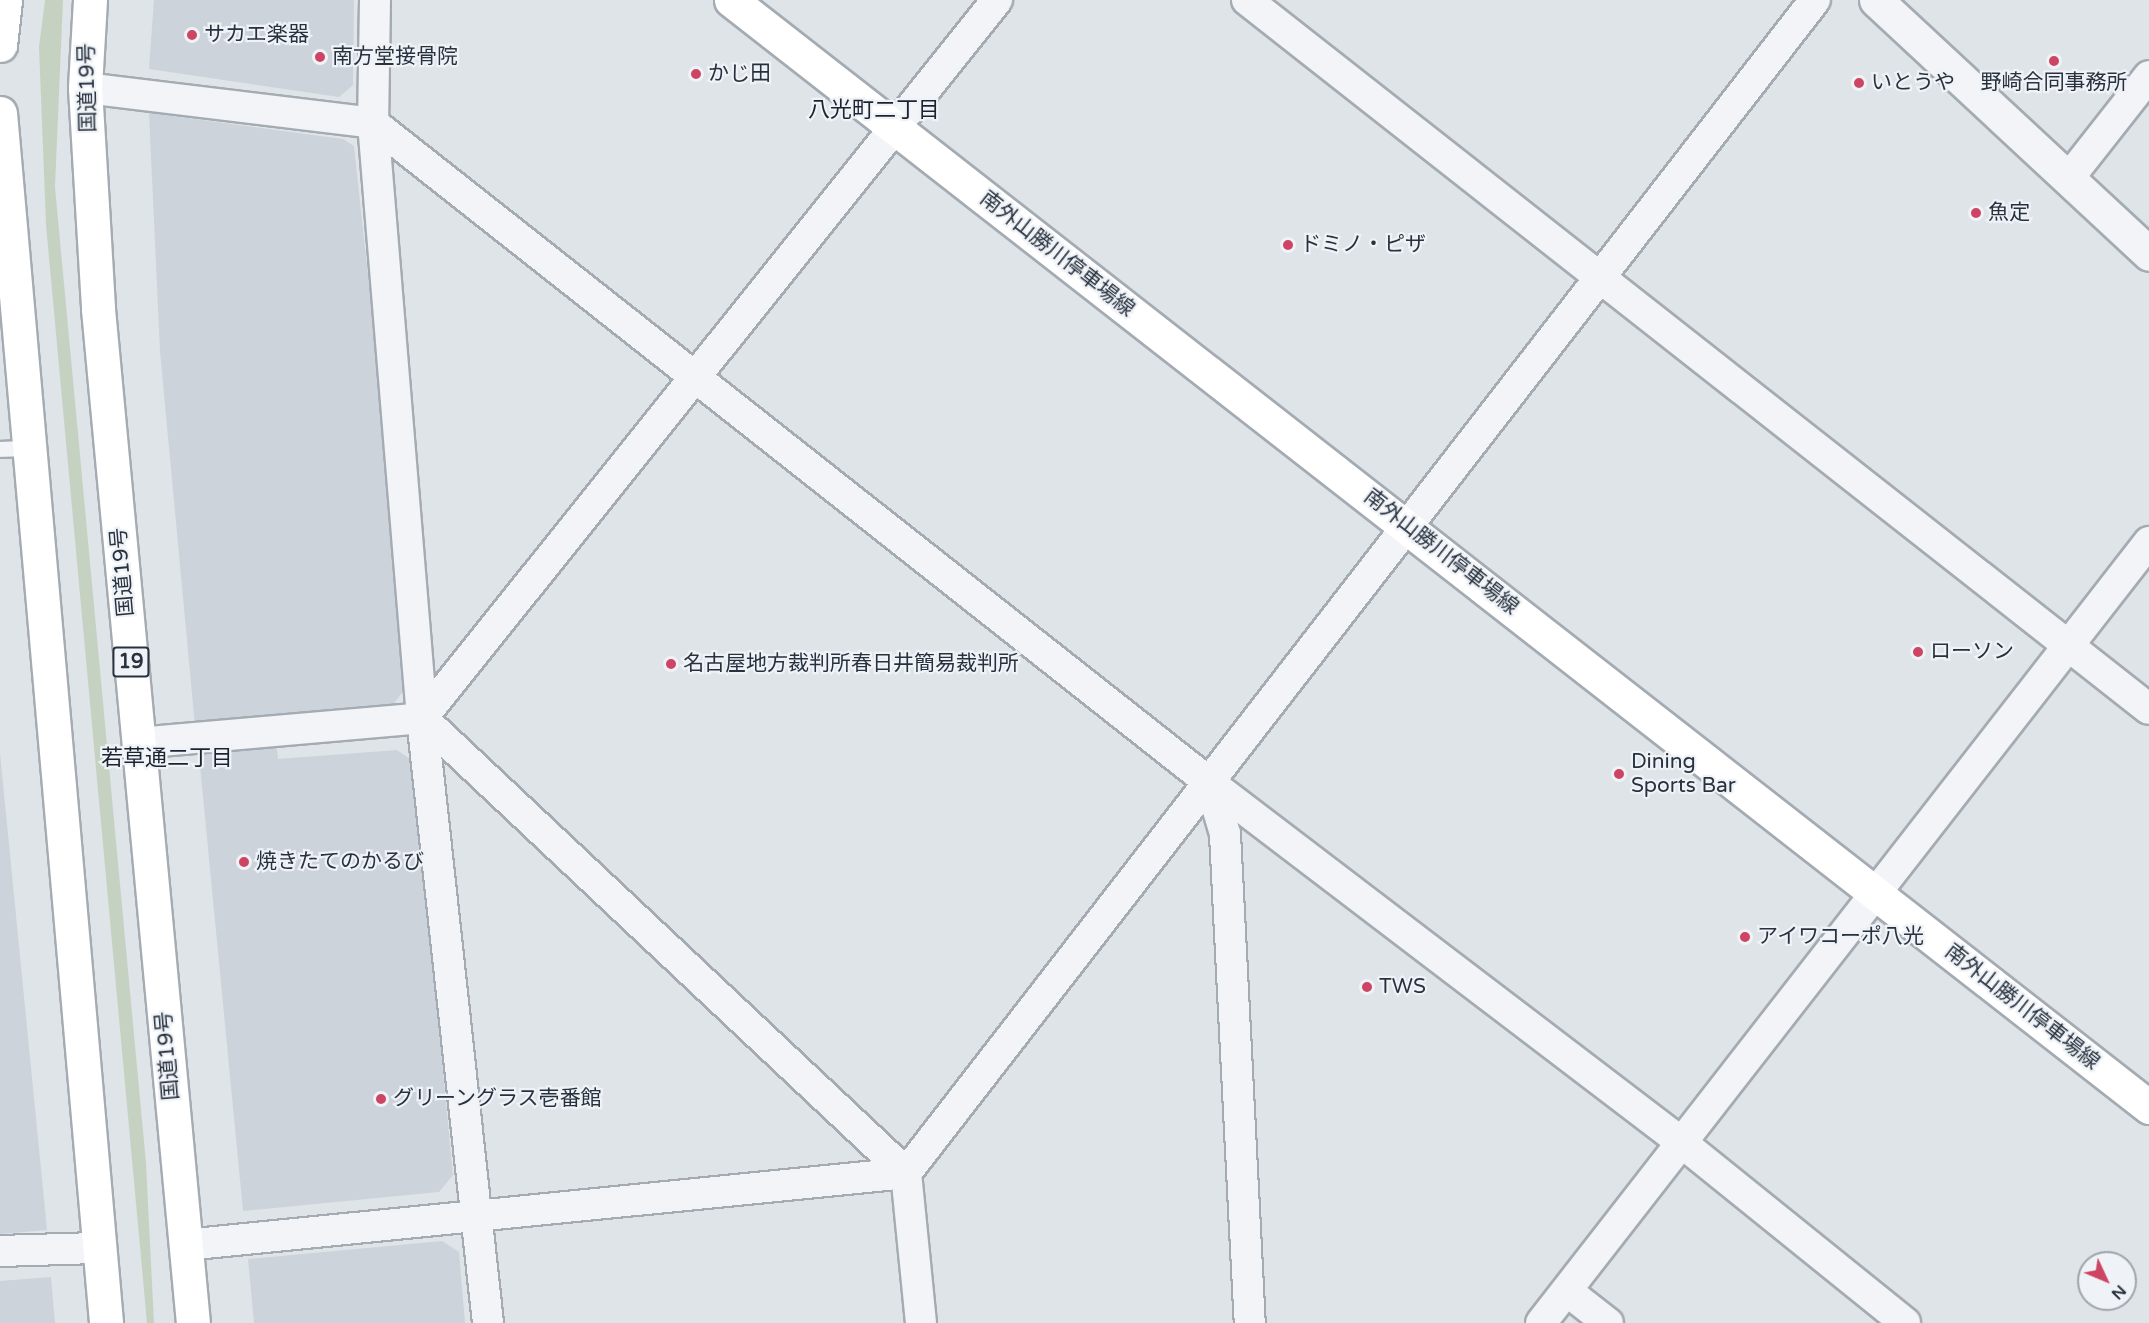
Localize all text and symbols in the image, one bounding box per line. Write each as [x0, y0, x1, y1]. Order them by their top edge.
place label: サカエ楽器 [204, 22, 309, 48]
marker: サカエ楽器 [185, 28, 199, 42]
street label: 国道19号 [75, 43, 101, 133]
place label: 南方堂接骨院 [332, 44, 458, 70]
marker: 南方堂接骨院 [313, 50, 327, 64]
marker: 野崎合同事務所 [2047, 54, 2061, 68]
place label: かじ田 [708, 61, 771, 87]
marker: かじ田 [689, 67, 703, 81]
place label: いとうや [1871, 70, 1955, 96]
place label: 野崎合同事務所 [1981, 70, 2127, 96]
marker: いとうや [1852, 76, 1866, 90]
district label: 八光町二丁目 [808, 98, 940, 124]
street label: 南外山勝川停車場線 [975, 186, 1139, 322]
place label: 魚定 [1988, 200, 2030, 226]
marker: 魚定 [1969, 206, 1983, 220]
place label: ドミノ・ピザ [1300, 232, 1426, 258]
marker: ドミノ・ピザ [1281, 238, 1295, 252]
street label: 南外山勝川停車場線 [1359, 484, 1523, 620]
street label: 国道19号 [107, 526, 139, 618]
place label: ローソン [1930, 639, 2014, 665]
road number: 19 [112, 645, 150, 679]
marker: ローソン [1911, 645, 1925, 659]
place label: 名古屋地方裁判所春日井簡易裁判所 [683, 651, 1019, 677]
marker: 名古屋地方裁判所春日井簡易裁判所 [664, 657, 678, 671]
district label: 若草通二丁目 [101, 746, 233, 772]
place label: Dining Sports Bar [1631, 749, 1736, 799]
marker: Dining Sports Bar [1612, 767, 1626, 781]
place label: 焼きたてのかるび [256, 849, 424, 875]
marker: 焼きたてのかるび [237, 855, 251, 869]
place label: アイワコーポ八光 [1757, 924, 1925, 950]
marker: アイワコーポ八光 [1738, 930, 1752, 944]
street label: 南外山勝川停車場線 [1940, 939, 2104, 1075]
place label: TWS [1379, 974, 1426, 1000]
marker: TWS [1360, 980, 1374, 994]
street label: 国道19号 [152, 1010, 184, 1102]
place label: グリーングラス壱番館 [393, 1086, 603, 1112]
marker: グリーングラス壱番館 [374, 1092, 388, 1106]
north arrow [2077, 1251, 2137, 1311]
text: N [2107, 1281, 2130, 1304]

